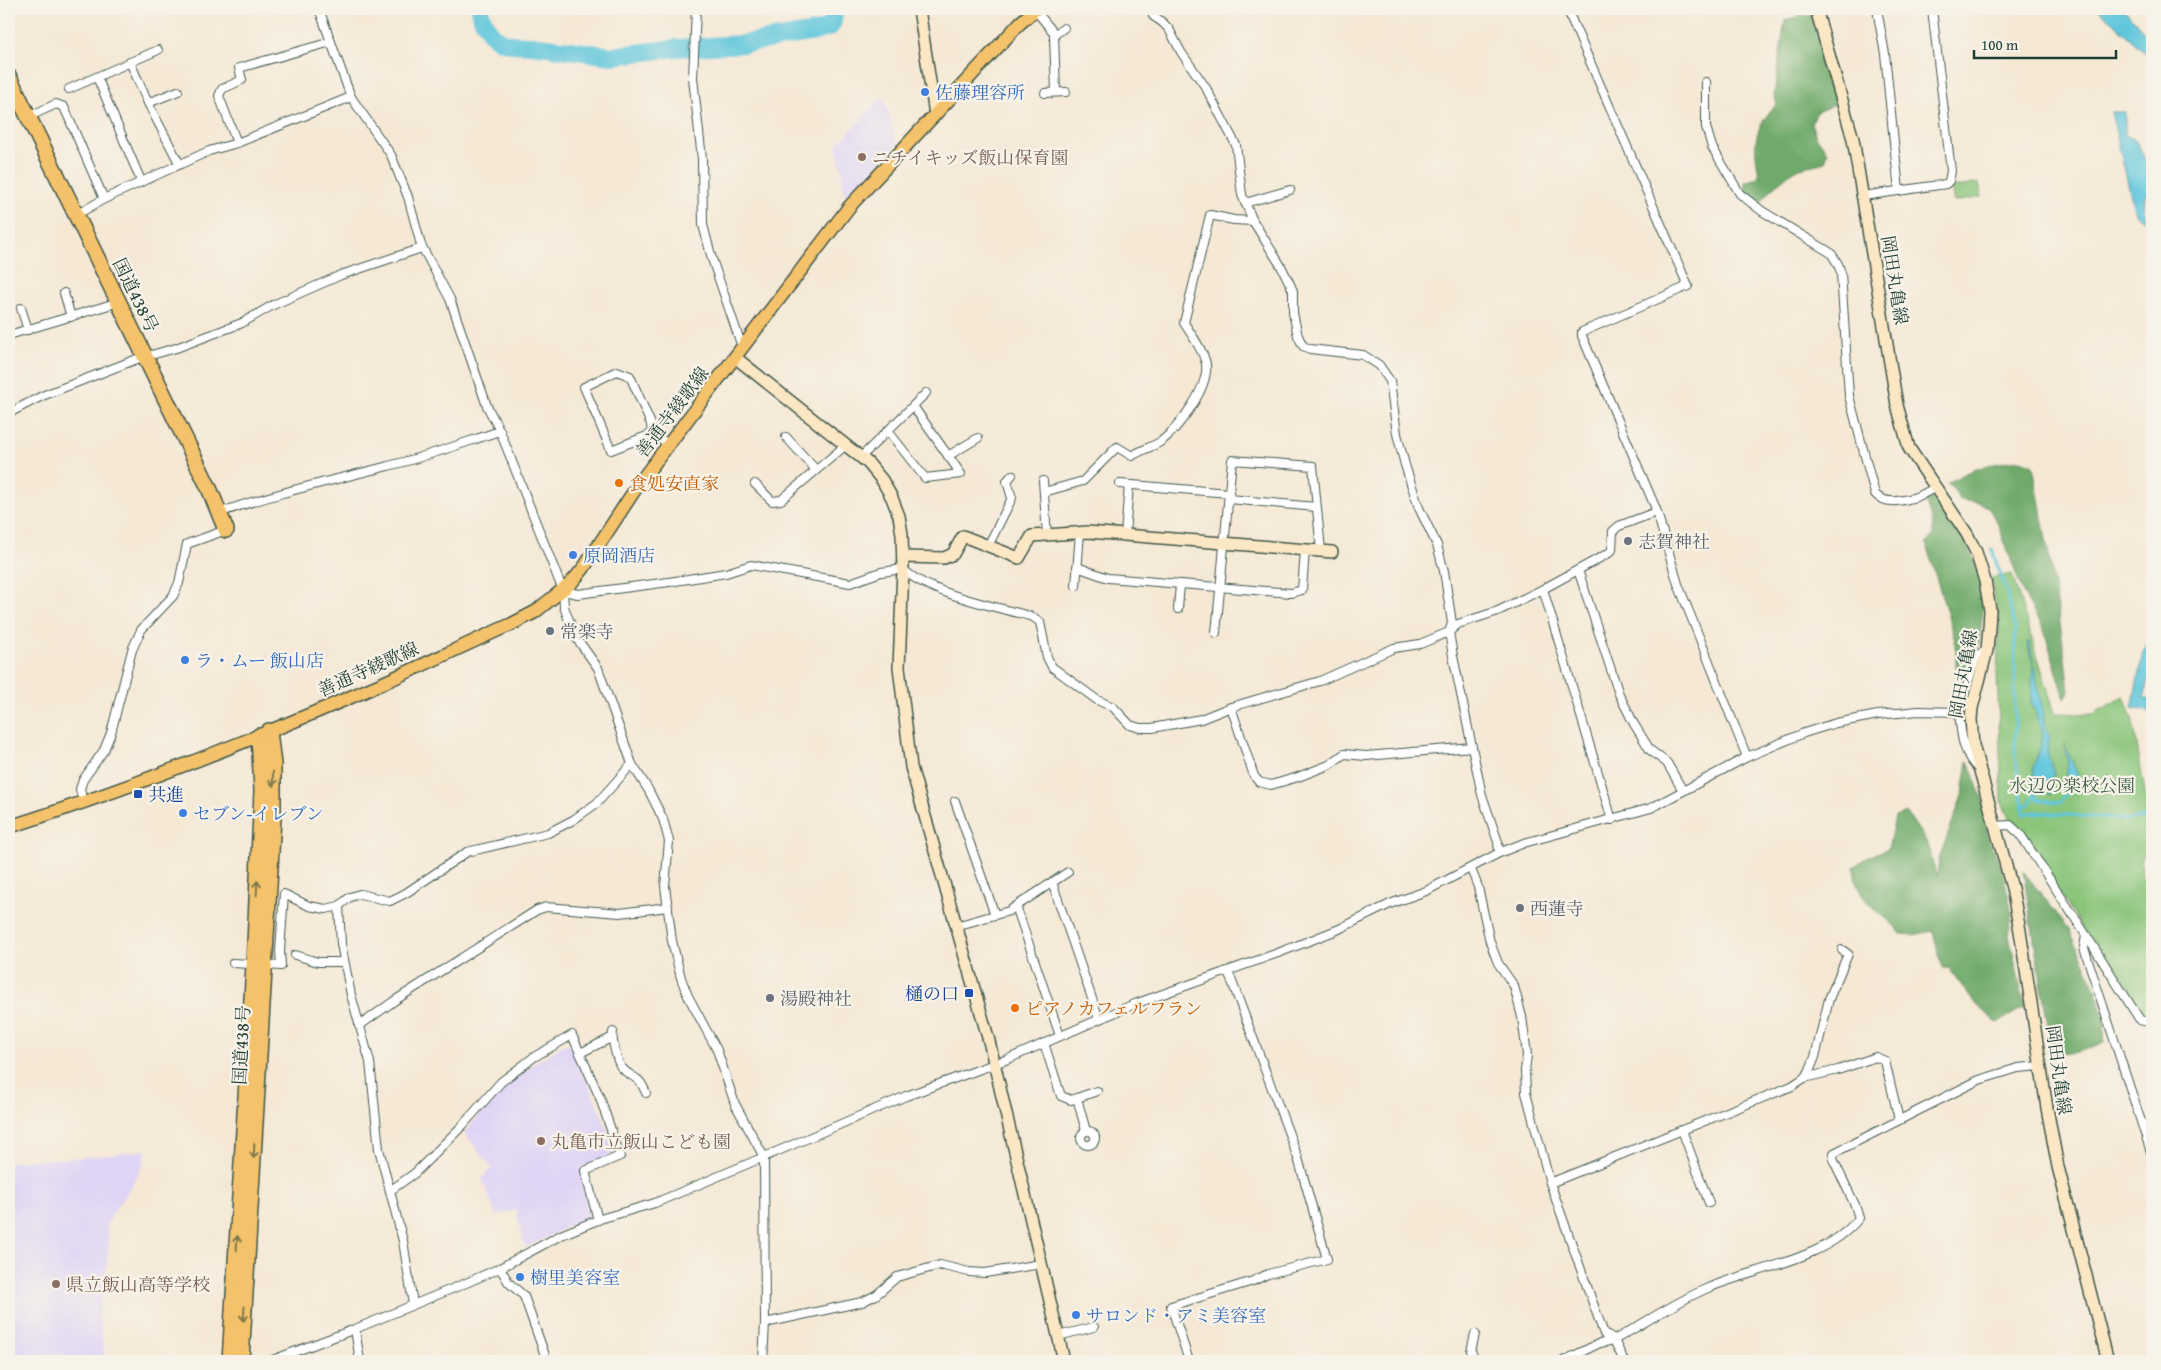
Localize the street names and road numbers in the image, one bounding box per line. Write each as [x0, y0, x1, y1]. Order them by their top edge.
street label: 岡田丸亀線 [1875, 233, 1915, 327]
street label: 国道438号 [106, 253, 166, 337]
street label: 善通寺綾歌線 [629, 361, 715, 463]
street label: 岡田丸亀線 [1942, 627, 1984, 721]
street label: 善通寺綾歌線 [313, 635, 423, 703]
street label: 国道438号 [225, 1004, 257, 1086]
street label: 岡田丸亀線 [2039, 1024, 2079, 1116]

